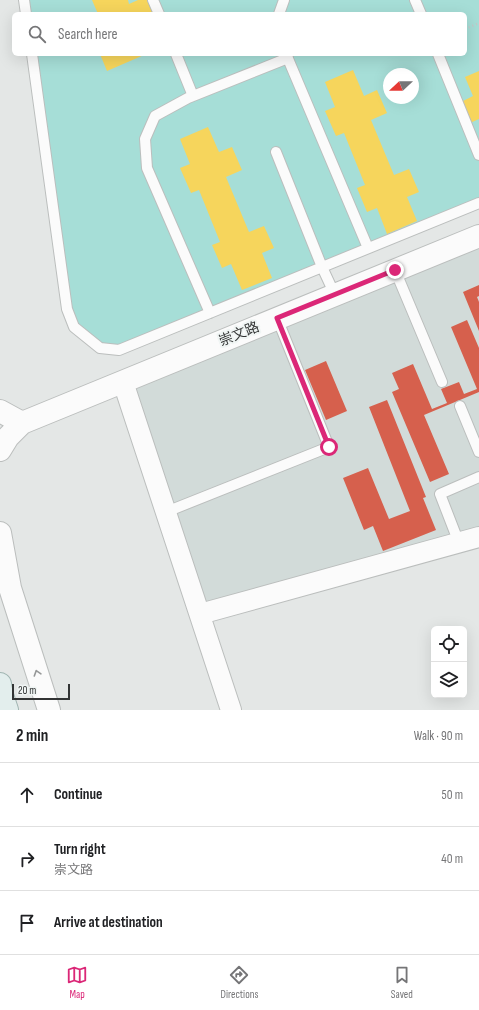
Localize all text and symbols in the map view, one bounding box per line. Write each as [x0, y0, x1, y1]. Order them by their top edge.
search box [12, 12, 467, 56]
icon: search [26, 23, 48, 45]
text: Search here [58, 25, 118, 44]
north arrow [383, 68, 419, 104]
route end [386, 261, 404, 279]
street label: 崇文路 [216, 318, 262, 350]
route start [320, 438, 338, 456]
map controls [431, 626, 467, 698]
button: locate [431, 626, 467, 662]
button: layers [431, 662, 467, 698]
one-way arrow [33, 669, 42, 676]
scale bar [12, 682, 70, 701]
text: 20 m [18, 684, 36, 697]
text: 2 min [16, 726, 48, 746]
text: Walk · 90 m [414, 728, 463, 744]
icon: ahead [16, 784, 38, 806]
text: Continue [54, 785, 103, 804]
text: 50 m [442, 787, 463, 803]
text: Turn right [54, 840, 106, 859]
icon: right [16, 848, 38, 870]
text: 40 m [441, 851, 463, 867]
text: 崇文路 [54, 862, 93, 878]
icon: arrive [16, 912, 38, 934]
text: Arrive at destination [54, 913, 163, 932]
tab: Map [66, 964, 88, 1001]
tab: Directions [221, 964, 258, 1001]
tab: Saved [391, 964, 413, 1001]

